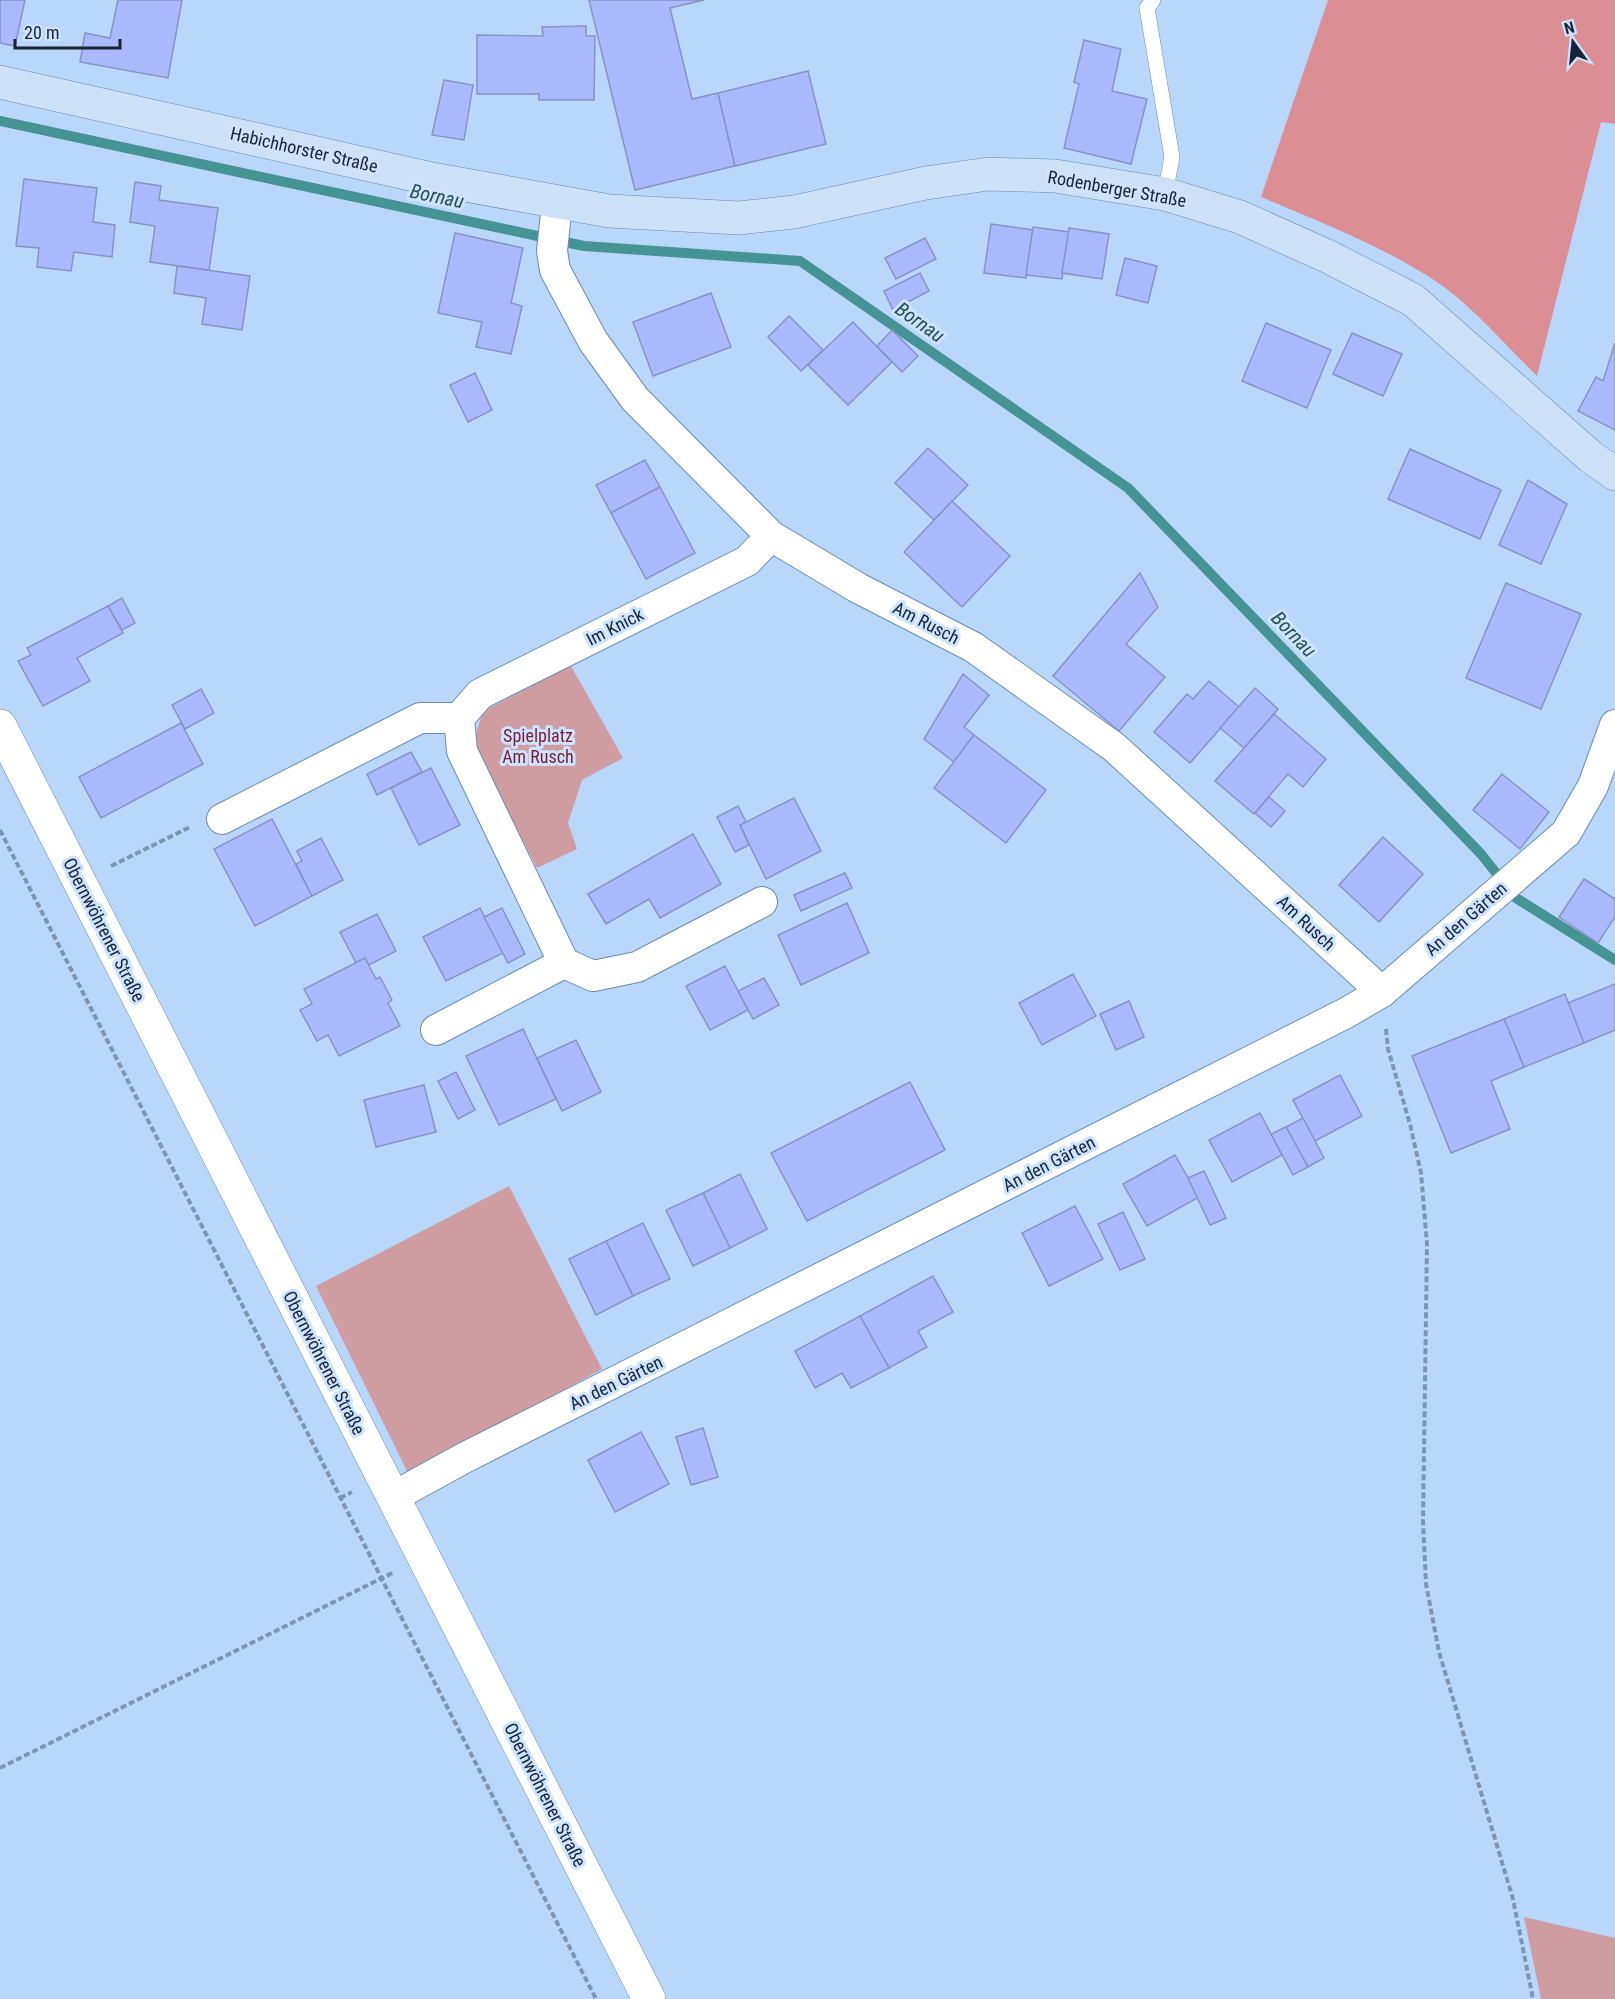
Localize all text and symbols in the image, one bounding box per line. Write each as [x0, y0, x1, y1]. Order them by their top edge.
scale bar [15, 12, 120, 50]
north arrow [1543, 12, 1603, 72]
text: N [1562, 18, 1576, 38]
text: 20 m [24, 22, 59, 43]
street label: Habichhorster Straße [228, 122, 380, 177]
street label: Rodenberger Straße [1046, 166, 1188, 211]
water label: Bornau [408, 179, 466, 213]
water label: Bornau [891, 297, 949, 347]
street label: Am Rusch [890, 597, 963, 648]
street label: Im Knick [583, 603, 647, 650]
water label: Bornau [1267, 606, 1321, 662]
park label: Spielplatz Am Rusch [502, 725, 574, 767]
street label: Obernwöhrener Straße [59, 854, 150, 1005]
street label: An den Gärten [1421, 878, 1511, 960]
street label: Am Rusch [1273, 891, 1340, 955]
street label: An den Gärten [999, 1131, 1099, 1196]
street label: Obernwöhrener Straße [279, 1287, 370, 1438]
street label: An den Gärten [566, 1351, 666, 1414]
street label: Obernwöhrener Straße [500, 1719, 591, 1870]

